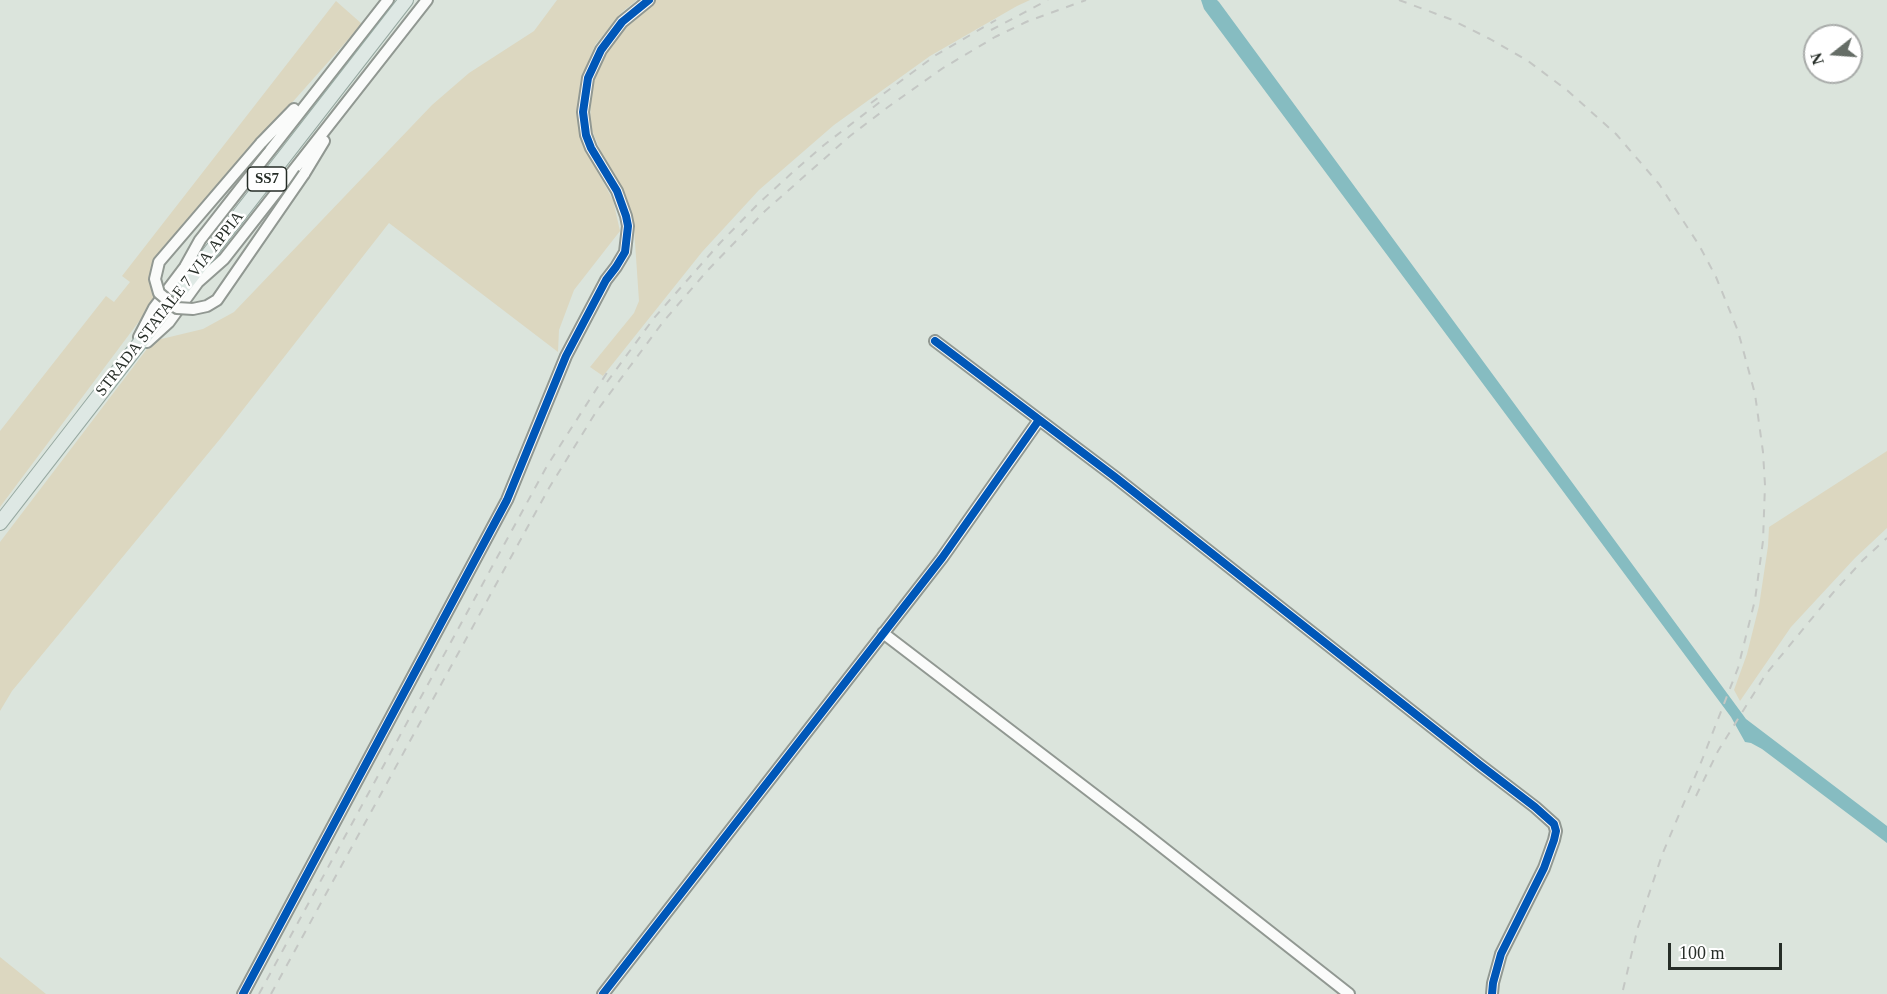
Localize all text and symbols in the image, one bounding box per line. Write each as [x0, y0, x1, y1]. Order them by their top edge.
north arrow [1803, 24, 1863, 84]
text: N [1807, 51, 1827, 67]
road number: SS7 [248, 167, 286, 191]
street label: STRADA STATALE 7 VIA APPIA [92, 208, 248, 400]
scale bar [1671, 931, 1785, 969]
text: 100 m [1679, 943, 1725, 963]

